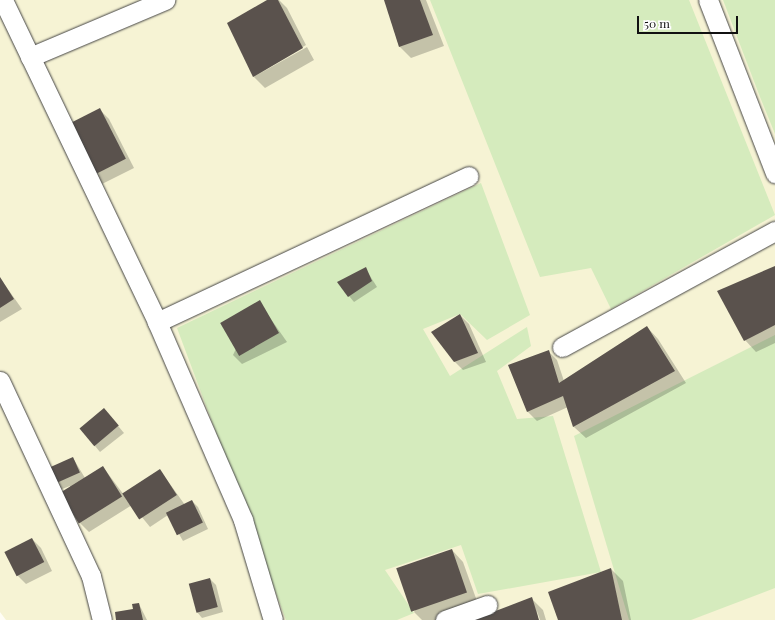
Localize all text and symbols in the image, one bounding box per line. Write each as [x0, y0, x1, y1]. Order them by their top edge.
scale bar [639, 8, 740, 34]
text: 50 m [644, 15, 670, 31]

